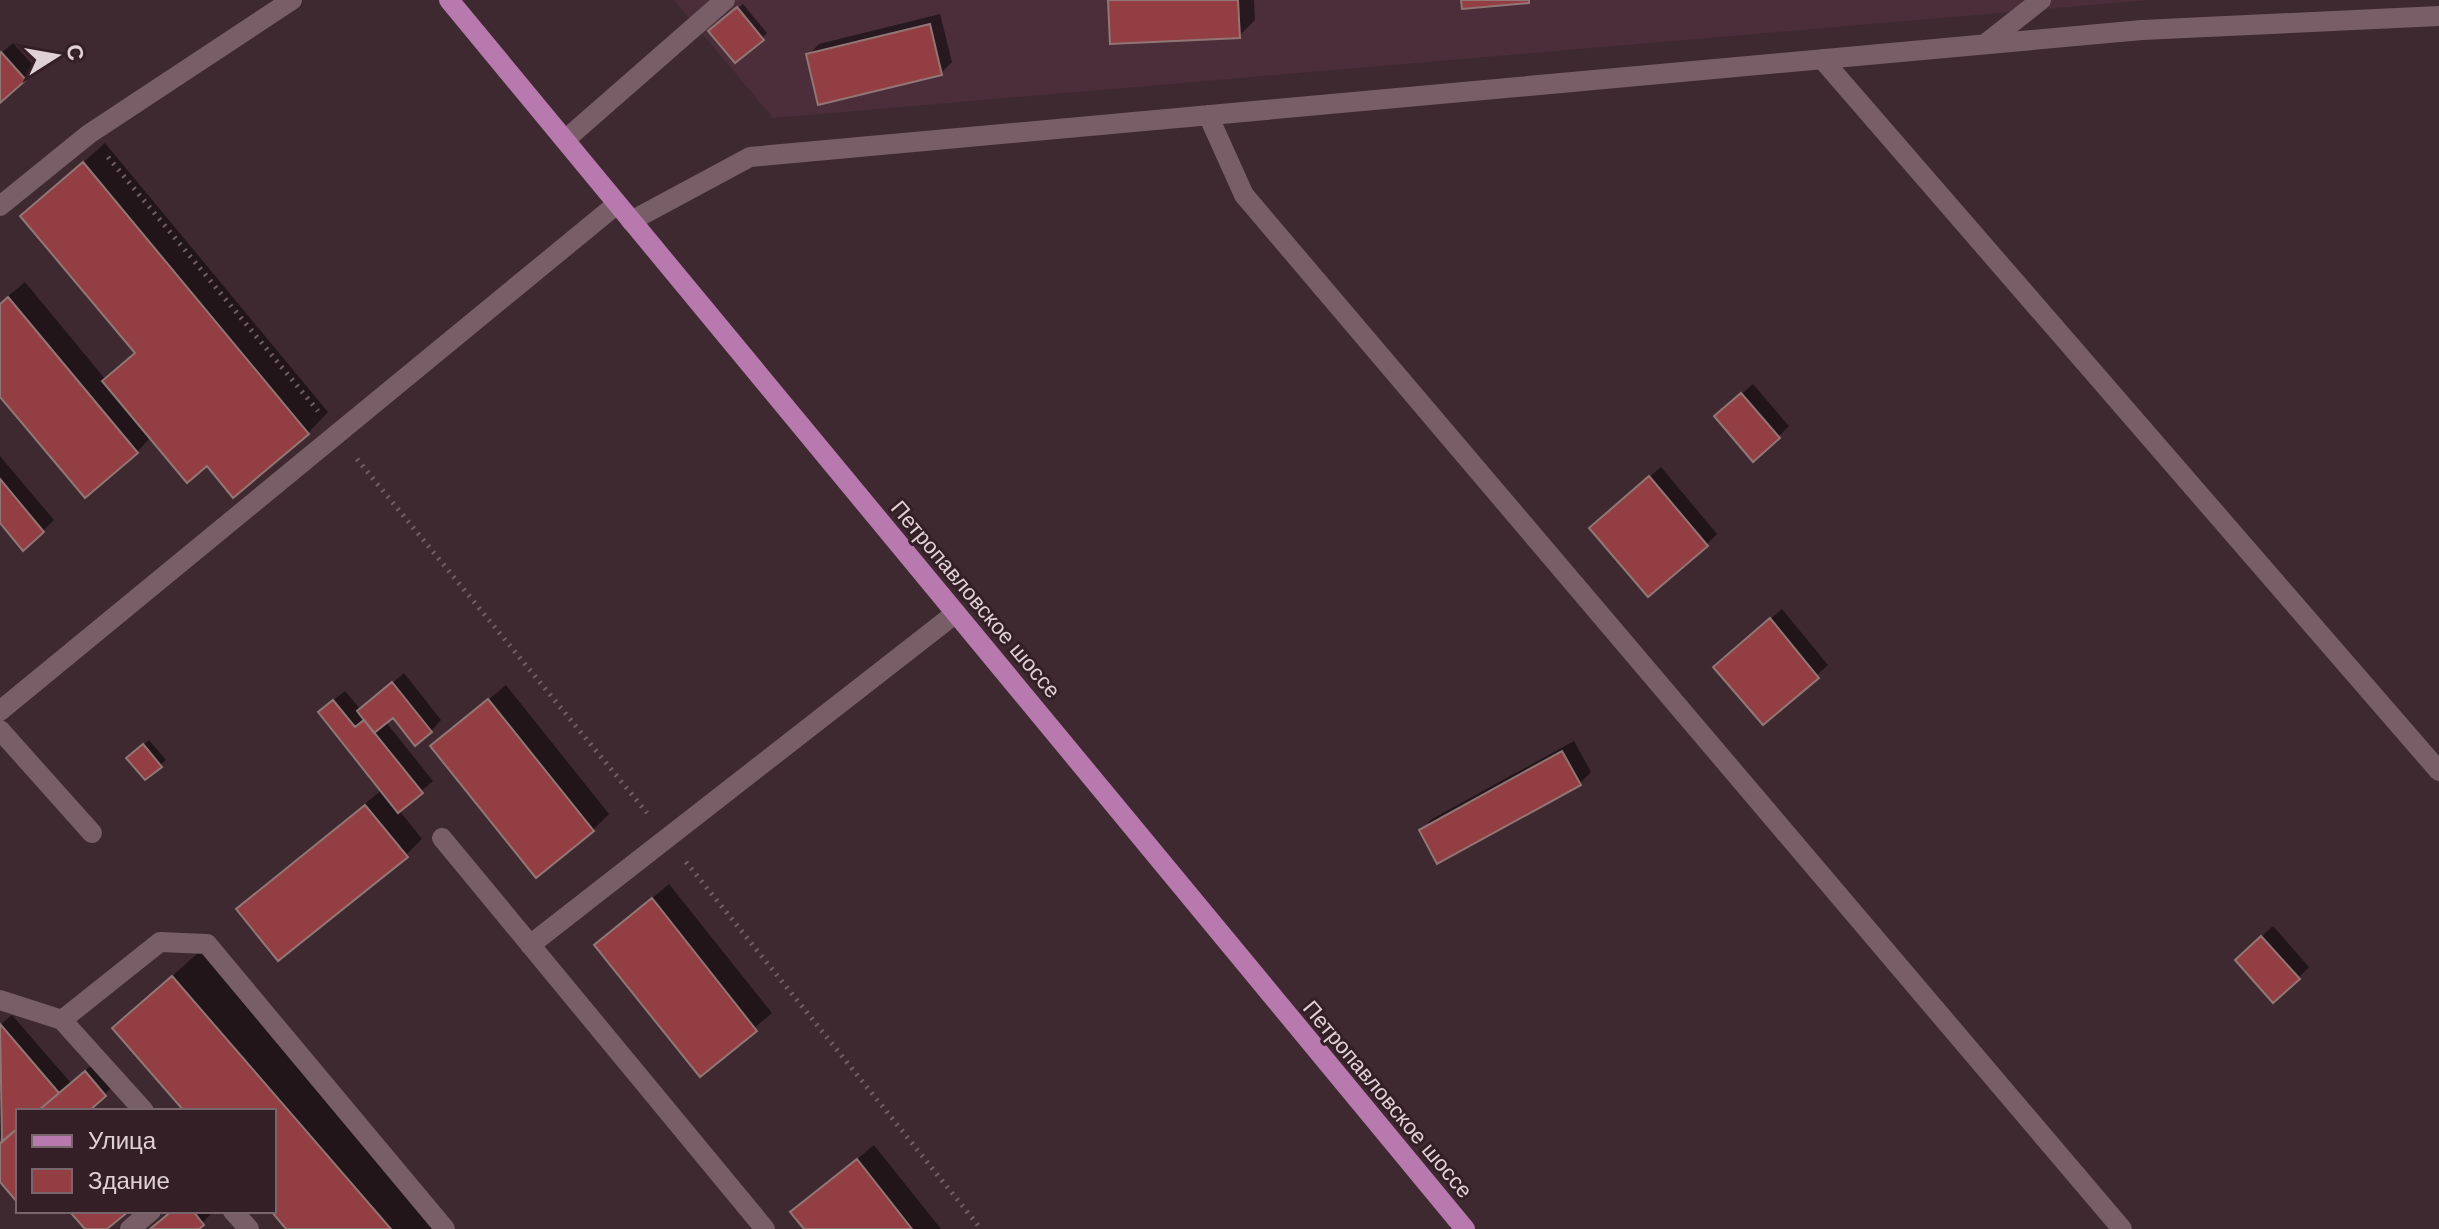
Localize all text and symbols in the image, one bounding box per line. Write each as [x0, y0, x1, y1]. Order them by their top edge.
north arrow [16, 16, 96, 96]
text: С [61, 42, 89, 63]
street label: Петропавловское шоссе [886, 496, 1065, 703]
street label: Петропавловское шоссе [1298, 996, 1477, 1203]
legend [16, 1109, 276, 1213]
text: Улица [88, 1127, 157, 1154]
text: Здание [88, 1167, 170, 1194]

